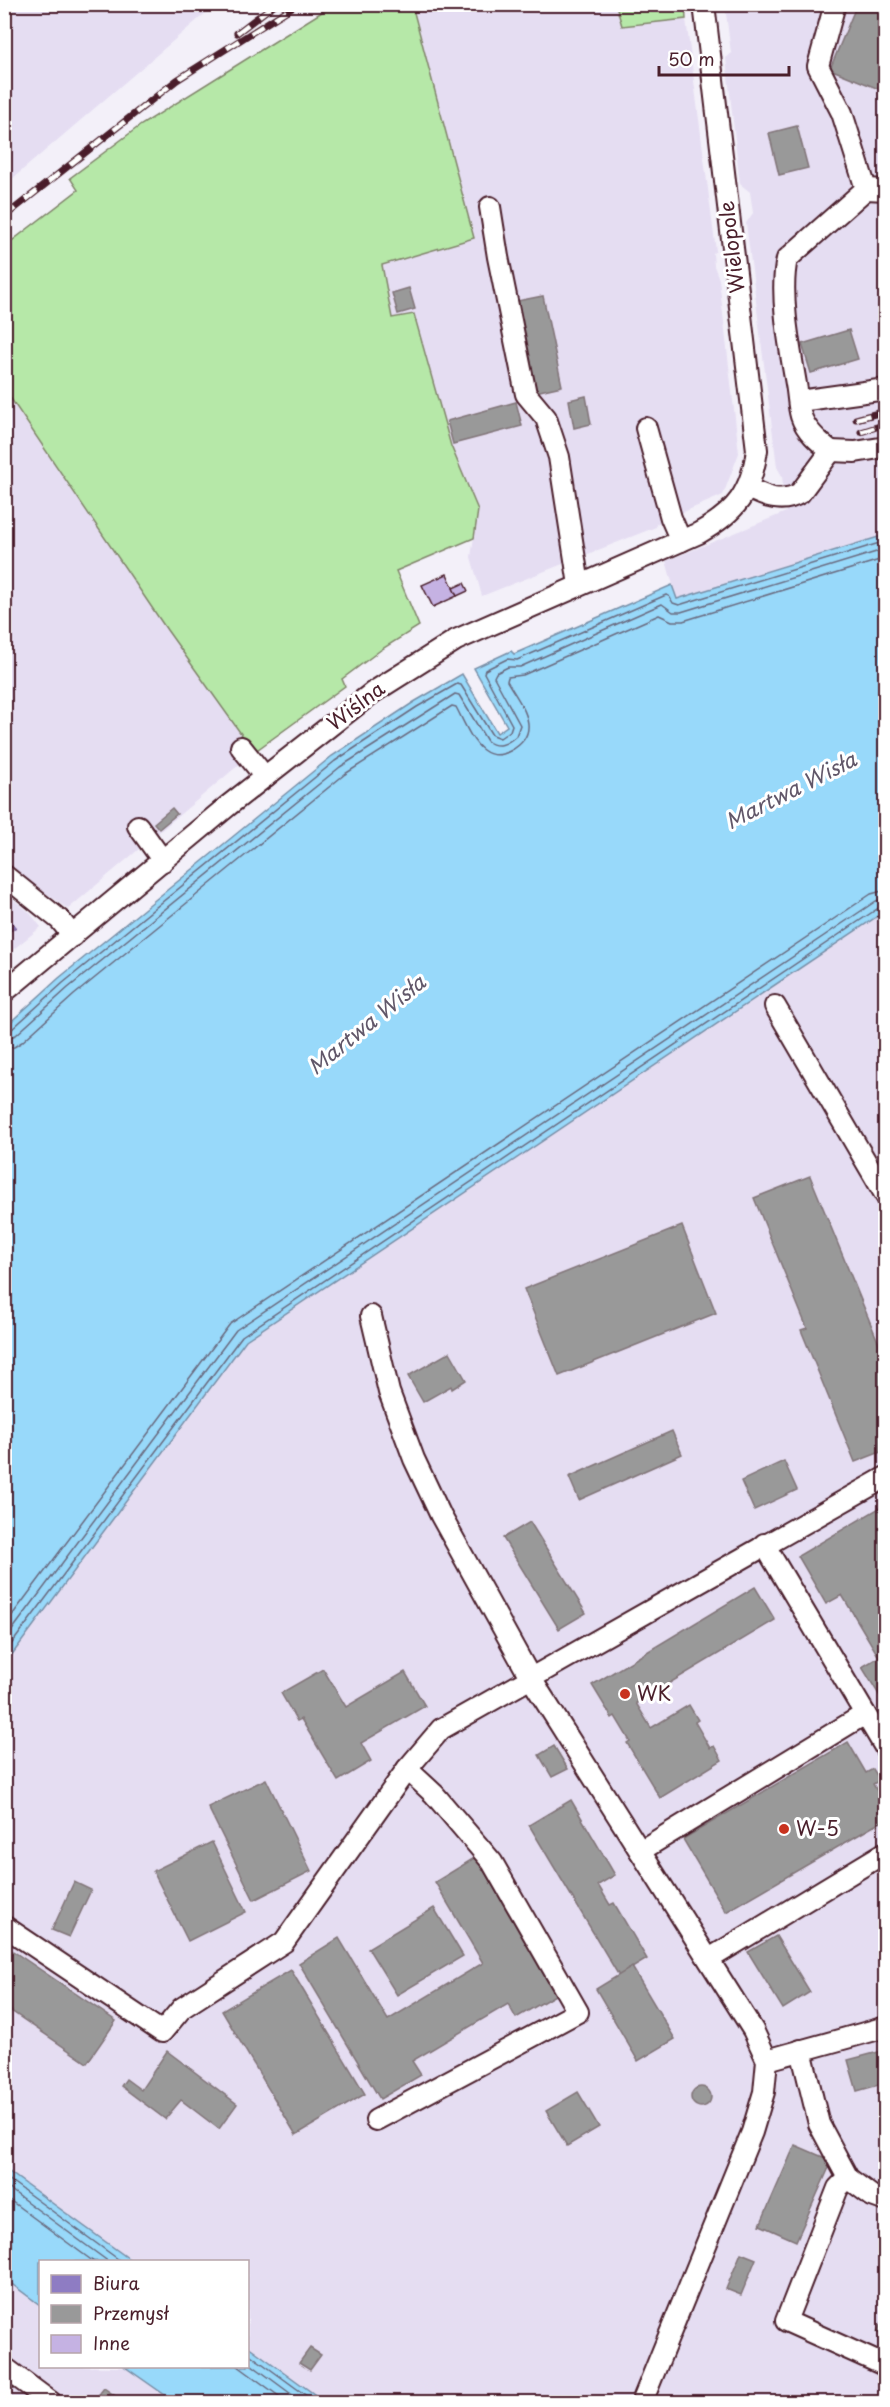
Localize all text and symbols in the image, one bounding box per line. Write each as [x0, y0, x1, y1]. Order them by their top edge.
scale bar [659, 39, 790, 77]
text: 50 m [668, 45, 715, 72]
street label: Wielopole [710, 199, 752, 295]
street label: Wiślna [320, 673, 391, 737]
water label: Martwa Wisła [719, 742, 862, 836]
water label: Martwa Wisła [300, 965, 432, 1081]
place label: WK [637, 1678, 671, 1708]
marker: WK [618, 1687, 632, 1701]
place label: W-5 [796, 1813, 839, 1843]
marker: W-5 [777, 1822, 791, 1836]
legend [39, 2260, 249, 2368]
text: Biura [93, 2269, 139, 2296]
text: Przemysł [93, 2299, 169, 2326]
text: Inne [93, 2329, 130, 2356]

